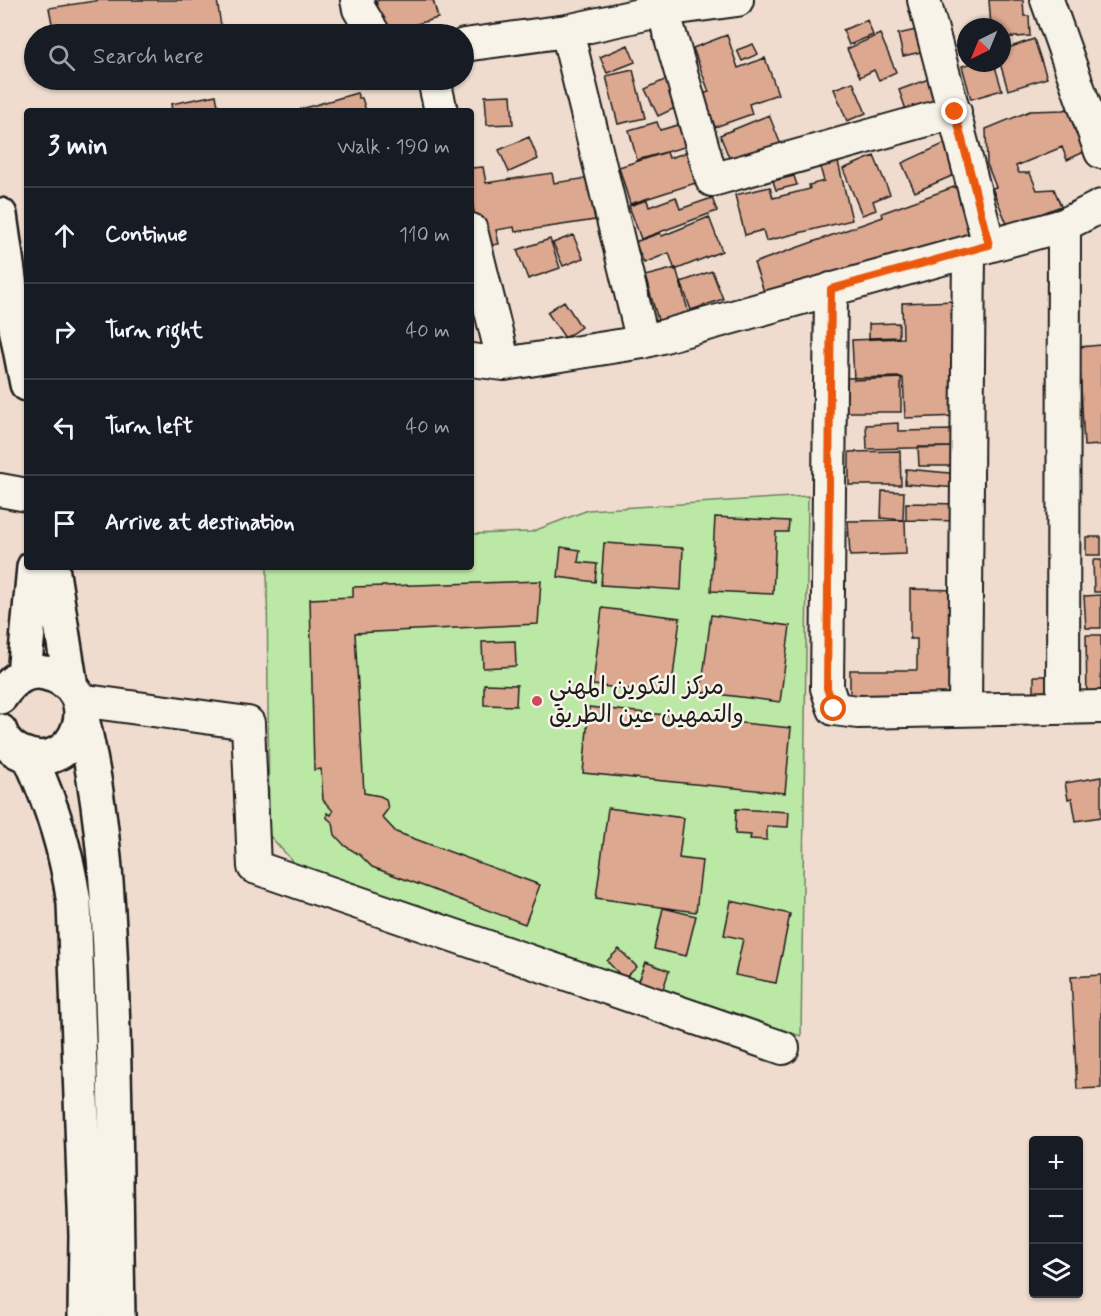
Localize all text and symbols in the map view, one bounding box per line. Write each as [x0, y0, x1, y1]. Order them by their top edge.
north arrow [957, 18, 1011, 72]
search box [24, 24, 474, 90]
icon: search [45, 41, 78, 74]
text: Search here [93, 43, 204, 71]
route end [941, 98, 967, 124]
text: 3 min [48, 130, 108, 164]
text: Walk · 190 m [337, 134, 450, 161]
icon: ahead [48, 219, 81, 252]
text: Continue [105, 221, 187, 249]
text: 110 m [399, 222, 450, 249]
icon: right [48, 315, 81, 348]
text: Turn right [105, 317, 203, 345]
text: 40 m [406, 318, 450, 345]
icon: left [48, 411, 81, 444]
text: Turn left [105, 413, 193, 441]
text: 40 m [406, 414, 450, 441]
icon: arrive [48, 507, 81, 540]
text: Arrive at destination [105, 509, 295, 537]
place label: مركز التكوين المهني والتمهين عين الطريق [549, 672, 744, 731]
marker: مركز التكوين المهني والتمهين عين الطريق [530, 694, 544, 708]
route start [820, 695, 846, 721]
map controls [1029, 1136, 1083, 1298]
button: + [1029, 1136, 1083, 1190]
button: − [1029, 1190, 1083, 1244]
button: layers [1029, 1244, 1083, 1298]

